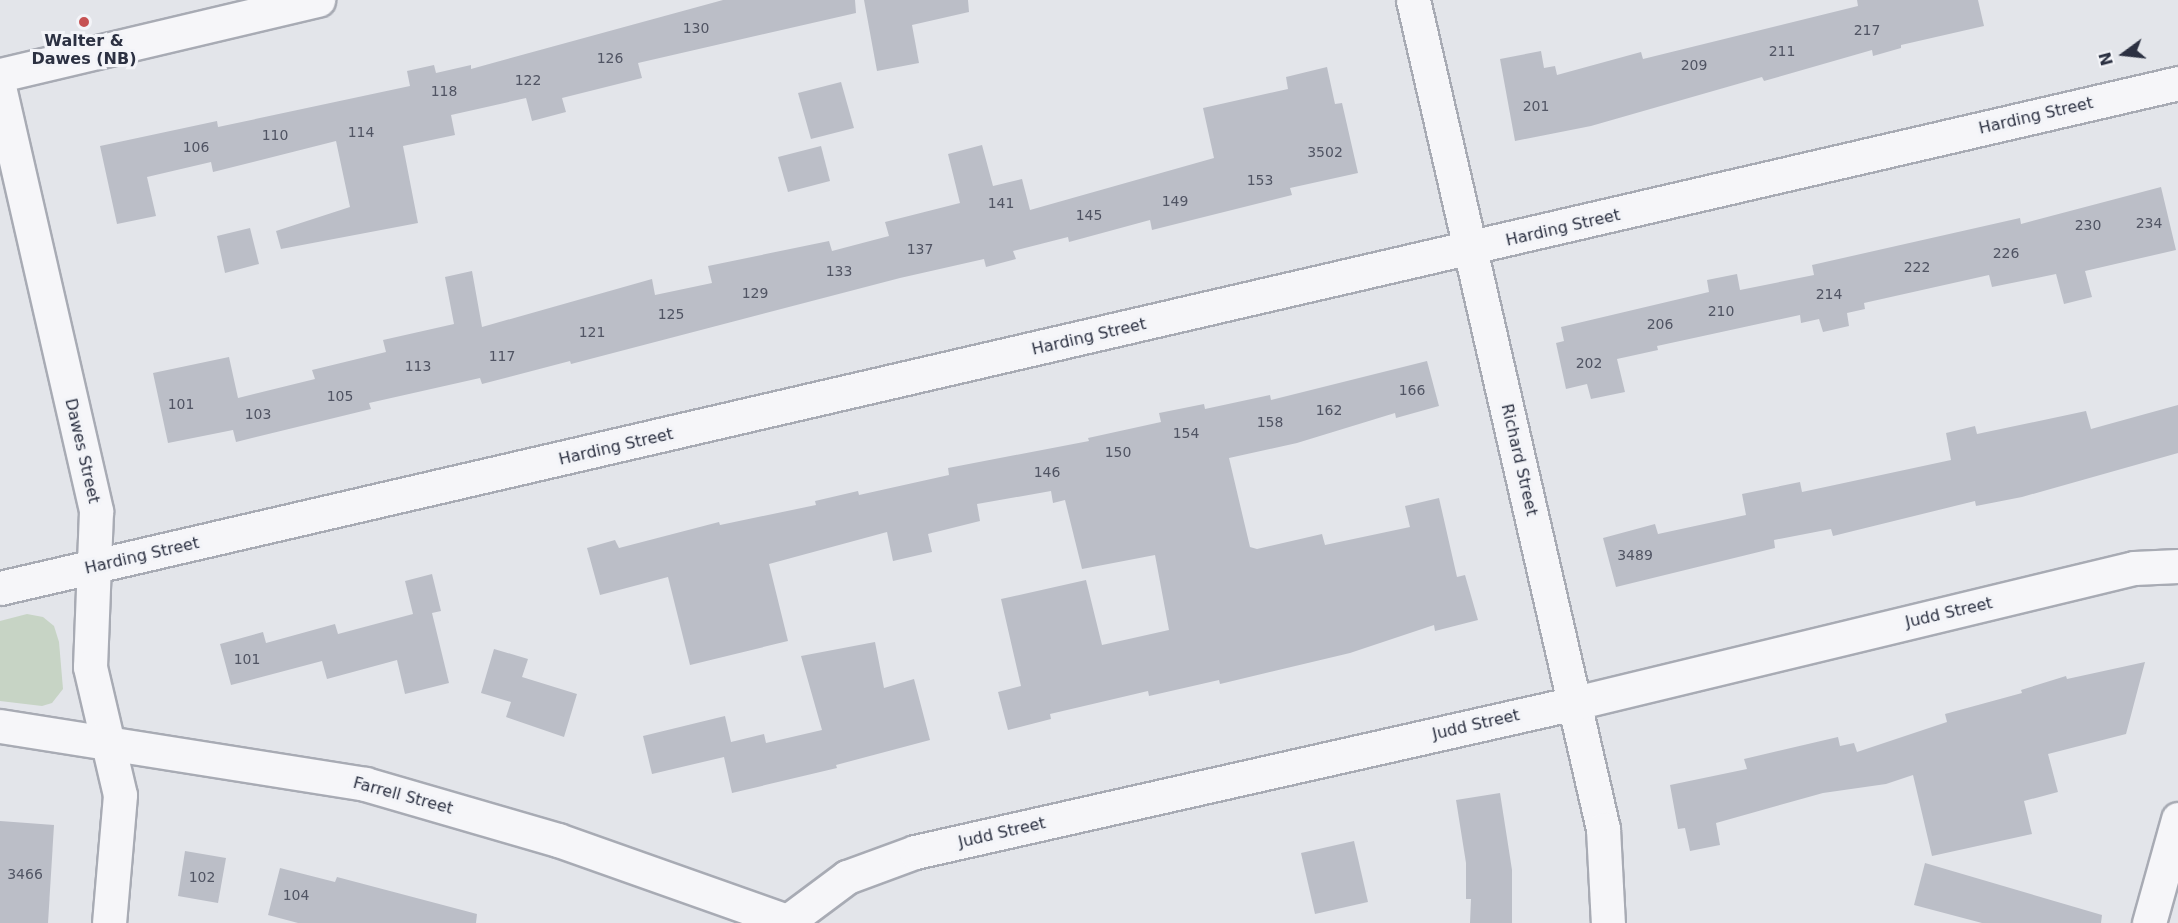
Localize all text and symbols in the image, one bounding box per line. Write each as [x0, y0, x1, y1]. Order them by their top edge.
marker: Walter & Dawes (NB) [77, 15, 91, 29]
house number: 130 [683, 20, 709, 36]
house number: 217 [1854, 22, 1880, 38]
north arrow [2094, 24, 2154, 84]
place label: Walter & Dawes (NB) [31, 31, 137, 69]
house number: 211 [1769, 43, 1795, 59]
house number: 126 [597, 50, 623, 66]
text: N [2095, 50, 2117, 68]
house number: 209 [1681, 57, 1707, 73]
house number: 122 [515, 72, 541, 88]
house number: 118 [431, 83, 457, 99]
street label: Harding Street [1977, 94, 2095, 138]
house number: 201 [1523, 98, 1549, 114]
house number: 114 [348, 124, 374, 140]
house number: 110 [262, 127, 288, 143]
house number: 106 [183, 139, 209, 155]
house number: 3502 [1307, 144, 1343, 160]
house number: 153 [1247, 172, 1273, 188]
house number: 149 [1162, 193, 1188, 209]
house number: 141 [988, 195, 1014, 211]
street label: Harding Street [1504, 206, 1622, 250]
house number: 145 [1076, 207, 1102, 223]
house number: 234 [2136, 215, 2162, 231]
house number: 230 [2075, 217, 2101, 233]
house number: 137 [907, 241, 933, 257]
house number: 226 [1993, 245, 2019, 261]
house number: 222 [1904, 259, 1930, 275]
house number: 133 [826, 263, 852, 279]
house number: 129 [742, 285, 768, 301]
house number: 214 [1816, 286, 1842, 302]
house number: 210 [1708, 303, 1734, 319]
house number: 125 [658, 306, 684, 322]
street label: Harding Street [1030, 315, 1148, 359]
house number: 206 [1647, 316, 1673, 332]
house number: 121 [579, 324, 605, 340]
house number: 117 [489, 348, 515, 364]
house number: 202 [1576, 355, 1602, 371]
house number: 113 [405, 358, 431, 374]
house number: 166 [1399, 382, 1425, 398]
house number: 105 [327, 388, 353, 404]
house number: 101 [168, 396, 194, 412]
street label: Dawes Street [61, 397, 103, 505]
house number: 162 [1316, 402, 1342, 418]
street label: Richard Street [1497, 402, 1541, 518]
house number: 103 [245, 406, 271, 422]
house number: 158 [1257, 414, 1283, 430]
street label: Harding Street [557, 425, 675, 469]
house number: 154 [1173, 425, 1199, 441]
house number: 150 [1105, 444, 1131, 460]
house number: 146 [1034, 464, 1060, 480]
street label: Harding Street [83, 534, 201, 578]
house number: 3489 [1617, 547, 1653, 563]
street label: Judd Street [1904, 594, 1994, 632]
house number: 101 [234, 651, 260, 667]
street label: Judd Street [1431, 706, 1521, 744]
street label: Farrell Street [351, 773, 455, 819]
street label: Judd Street [957, 814, 1047, 852]
house number: 3466 [7, 866, 43, 882]
house number: 102 [189, 869, 215, 885]
house number: 104 [283, 887, 309, 903]

